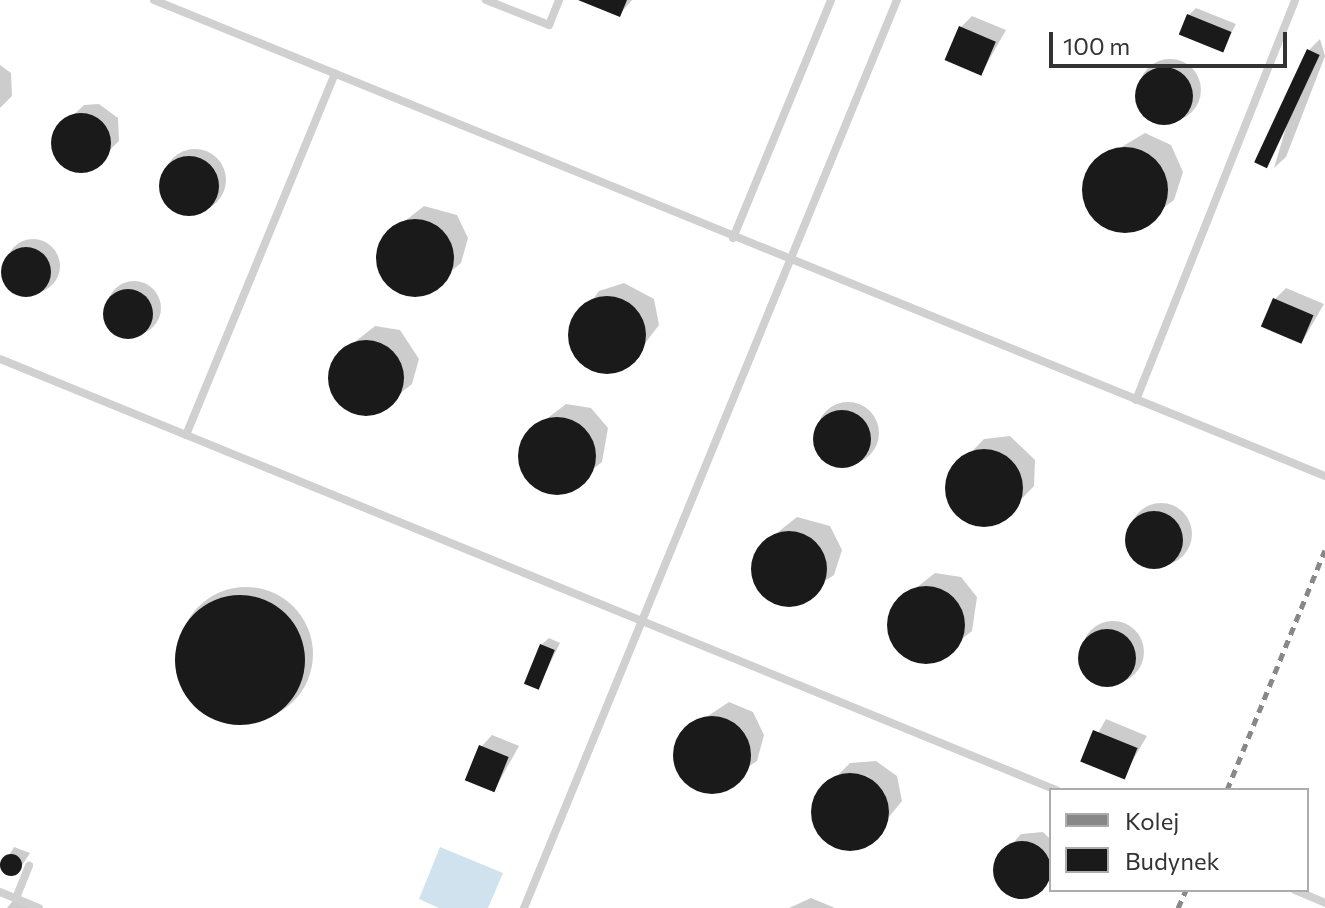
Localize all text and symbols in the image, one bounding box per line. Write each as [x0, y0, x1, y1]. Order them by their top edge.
scale bar [1053, 16, 1291, 66]
text: 100 m [1063, 31, 1130, 60]
legend [1049, 788, 1309, 892]
text: Kolej [1125, 806, 1179, 835]
text: Budynek [1125, 846, 1220, 875]

